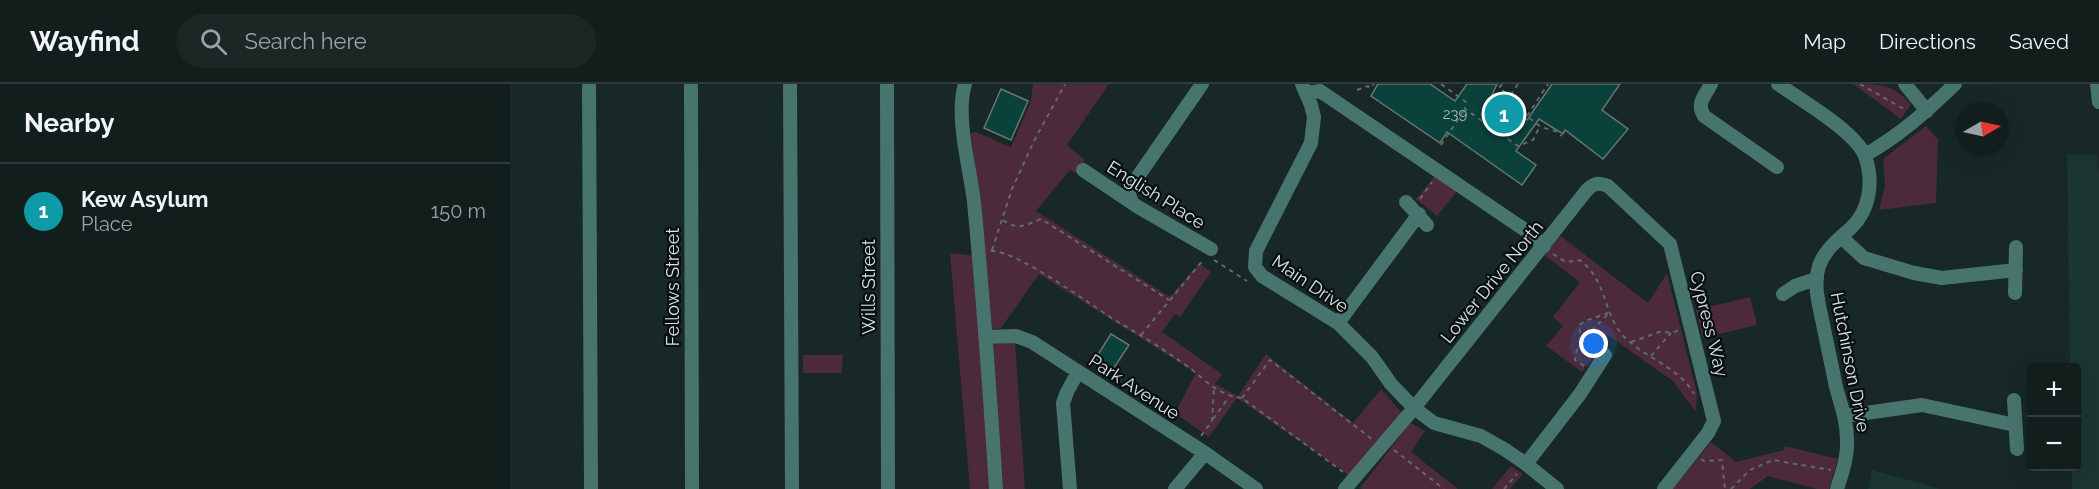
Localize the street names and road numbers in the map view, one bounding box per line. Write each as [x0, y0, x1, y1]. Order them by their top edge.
street label: English Place [1103, 156, 1209, 233]
street label: Lower Drive North [1436, 216, 1547, 347]
street label: Fellows Street [662, 228, 683, 346]
street label: Wills Street [858, 239, 879, 335]
street label: Main Drive [1268, 250, 1353, 317]
street label: Cypress Way [1686, 269, 1733, 379]
street label: Hutchinson Drive [1827, 290, 1874, 434]
street label: Park Avenue [1085, 349, 1184, 424]

